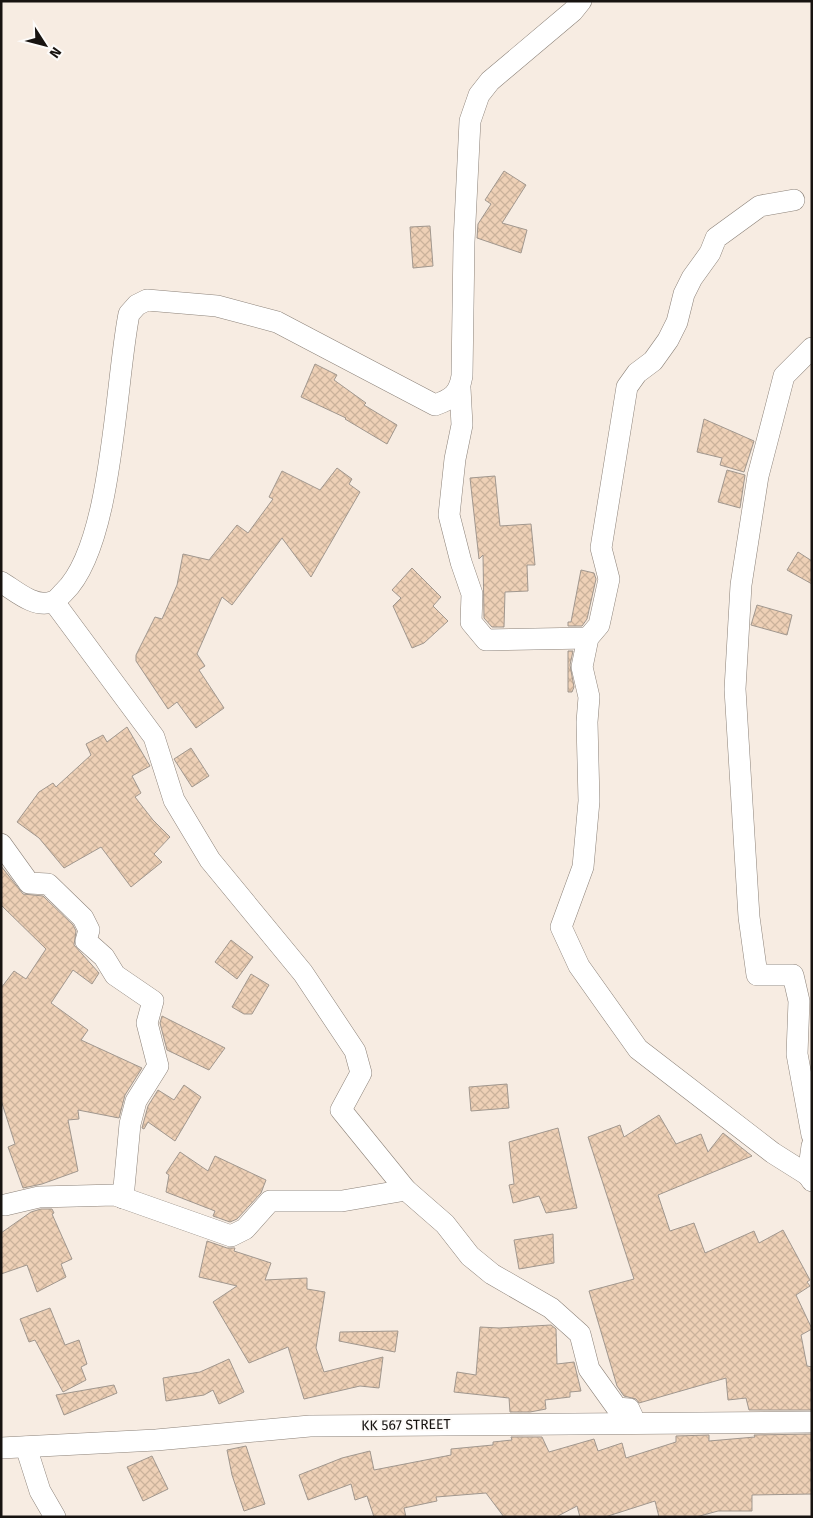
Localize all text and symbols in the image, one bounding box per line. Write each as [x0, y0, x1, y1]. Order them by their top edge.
north arrow [20, 20, 70, 70]
text: N [46, 44, 65, 61]
street label: KK 567 STREET [361, 1416, 452, 1434]

